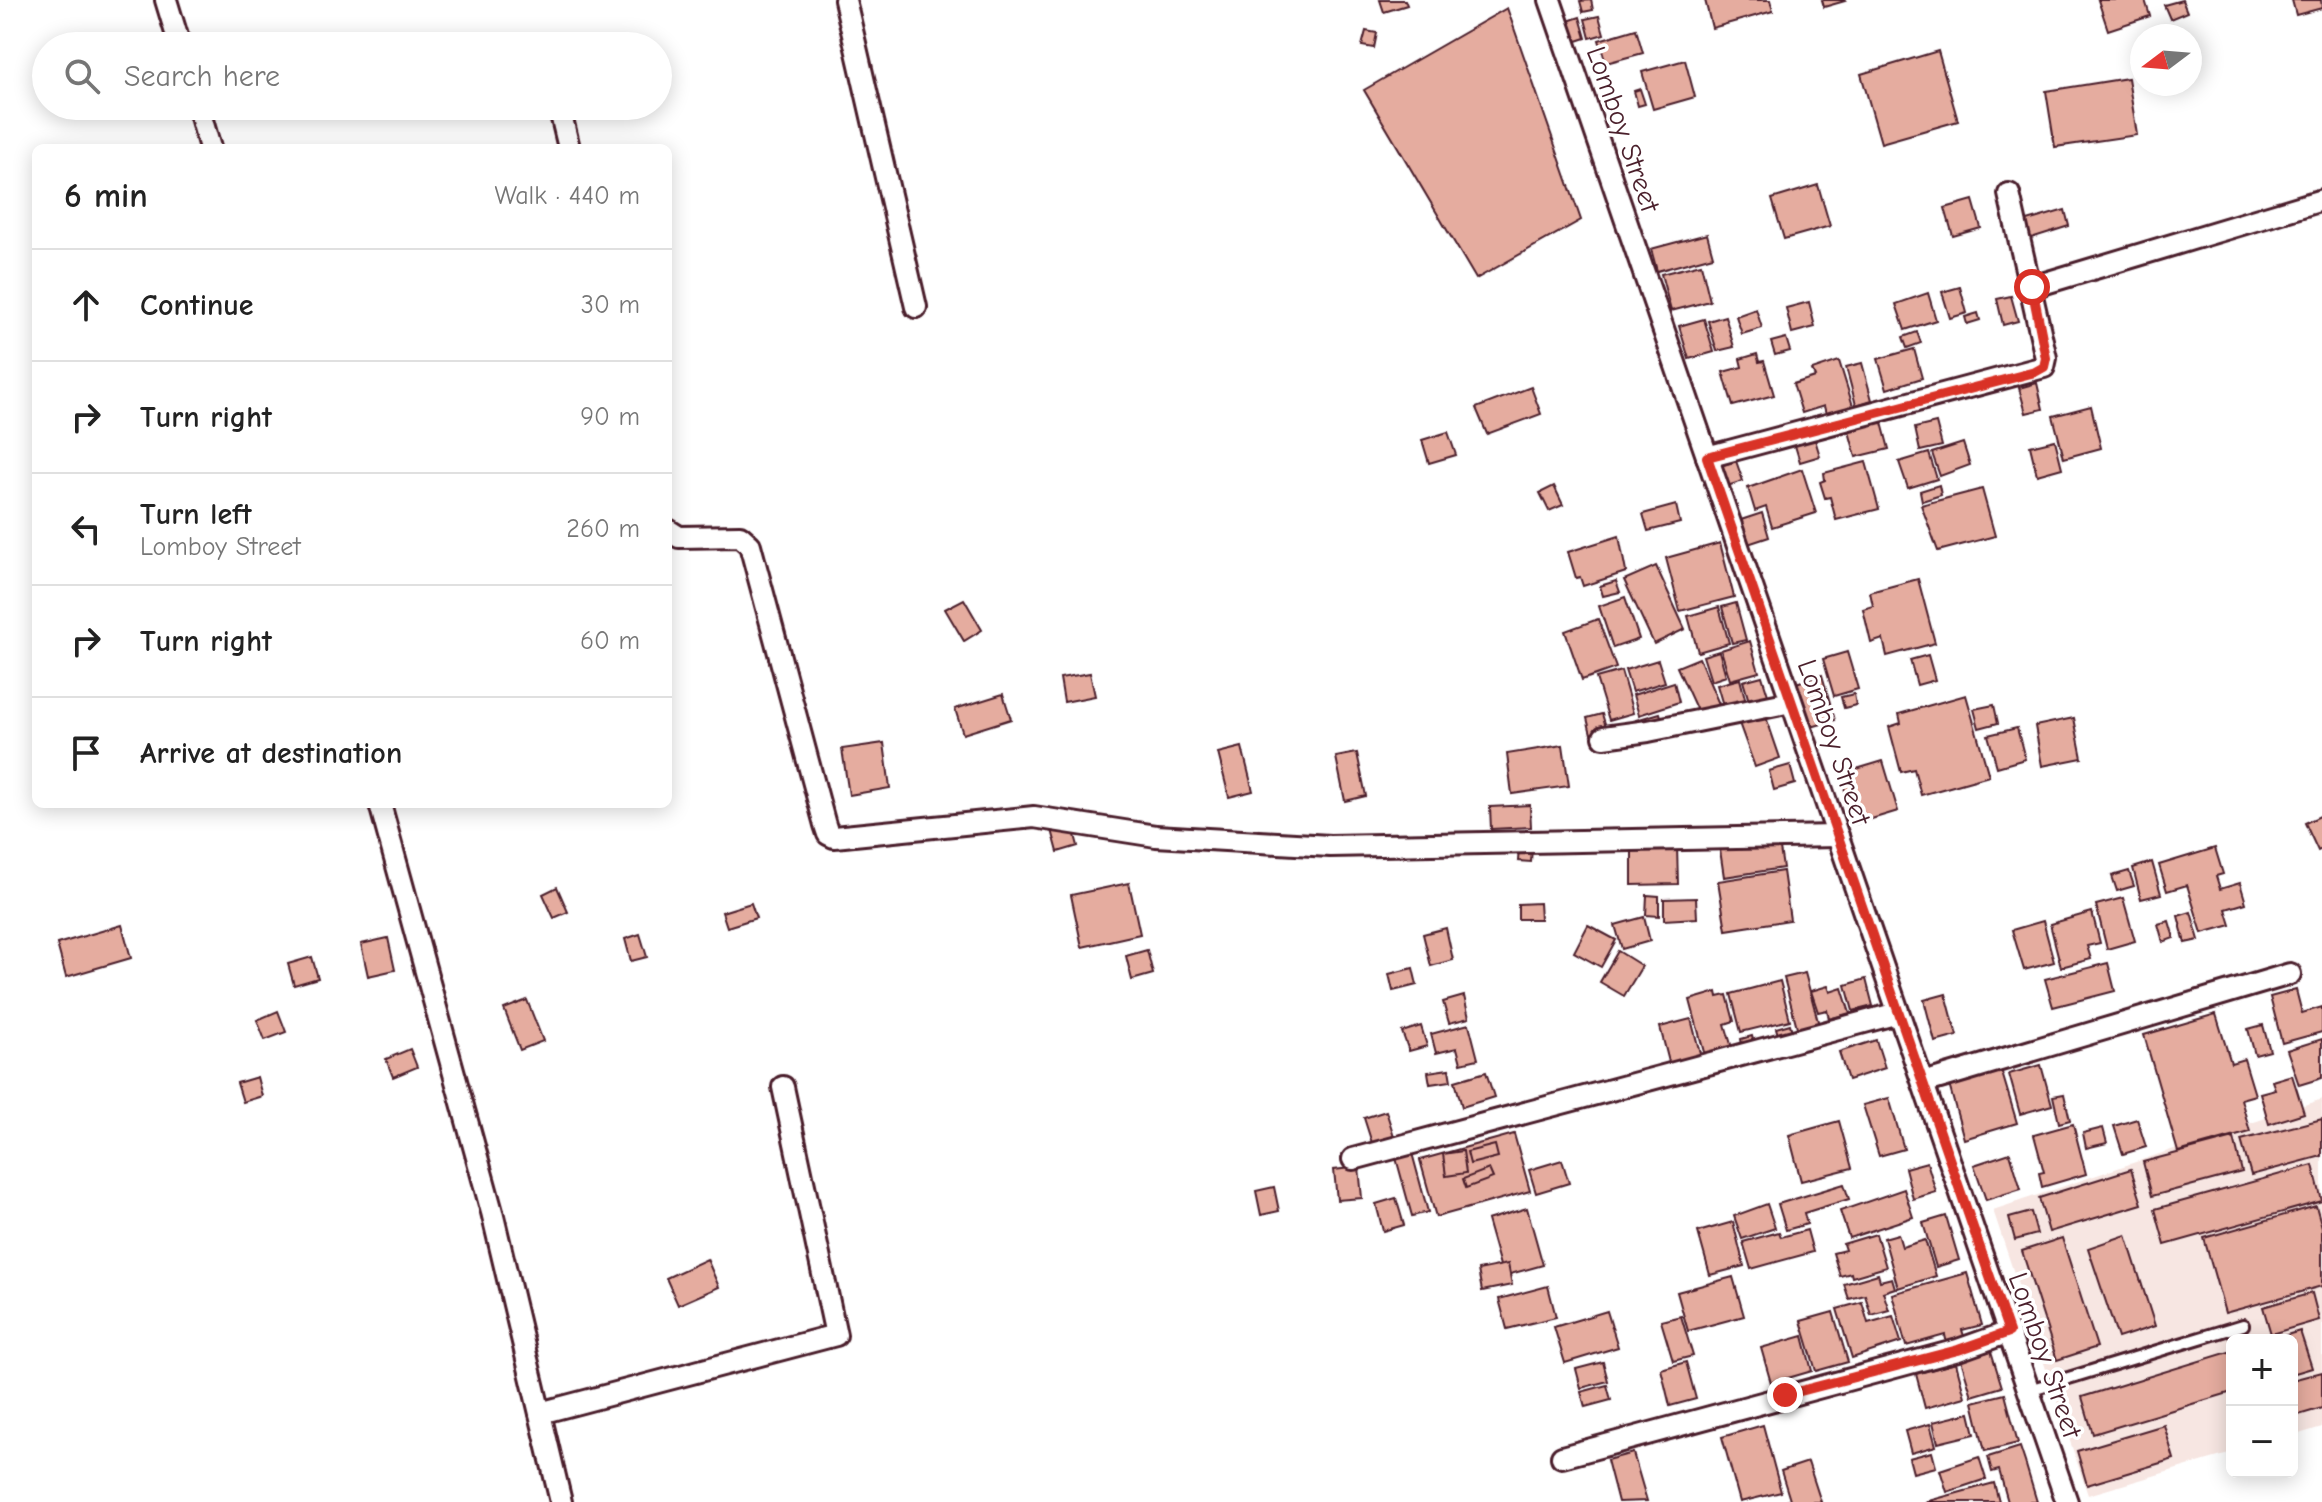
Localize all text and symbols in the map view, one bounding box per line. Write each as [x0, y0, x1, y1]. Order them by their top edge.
north arrow [2130, 24, 2202, 96]
search box [32, 32, 672, 120]
street label: Lomboy Street [1580, 42, 1667, 217]
icon: search [60, 54, 104, 98]
text: Search here [124, 59, 280, 94]
text: 6 min [64, 176, 148, 216]
text: Walk · 440 m [494, 181, 640, 211]
route start [2014, 269, 2050, 305]
icon: ahead [64, 283, 108, 327]
text: Continue [140, 288, 254, 323]
text: 30 m [581, 290, 640, 320]
icon: right [64, 395, 108, 439]
text: Turn right [140, 400, 272, 435]
text: 90 m [580, 402, 640, 432]
text: Turn left [140, 497, 252, 532]
icon: left [64, 507, 108, 551]
text: 260 m [566, 514, 640, 544]
text: Lomboy Street [140, 532, 301, 562]
icon: right [64, 619, 108, 663]
text: Turn right [140, 624, 272, 659]
text: 60 m [580, 626, 640, 656]
street label: Lomboy Street [1791, 655, 1878, 830]
icon: arrive [64, 731, 108, 775]
text: Arrive at destination [140, 736, 402, 771]
street label: Lomboy Street [2002, 1268, 2089, 1443]
map controls [2226, 1334, 2298, 1478]
button: + [2226, 1334, 2298, 1406]
route end [1767, 1377, 1803, 1413]
button: − [2226, 1406, 2298, 1478]

